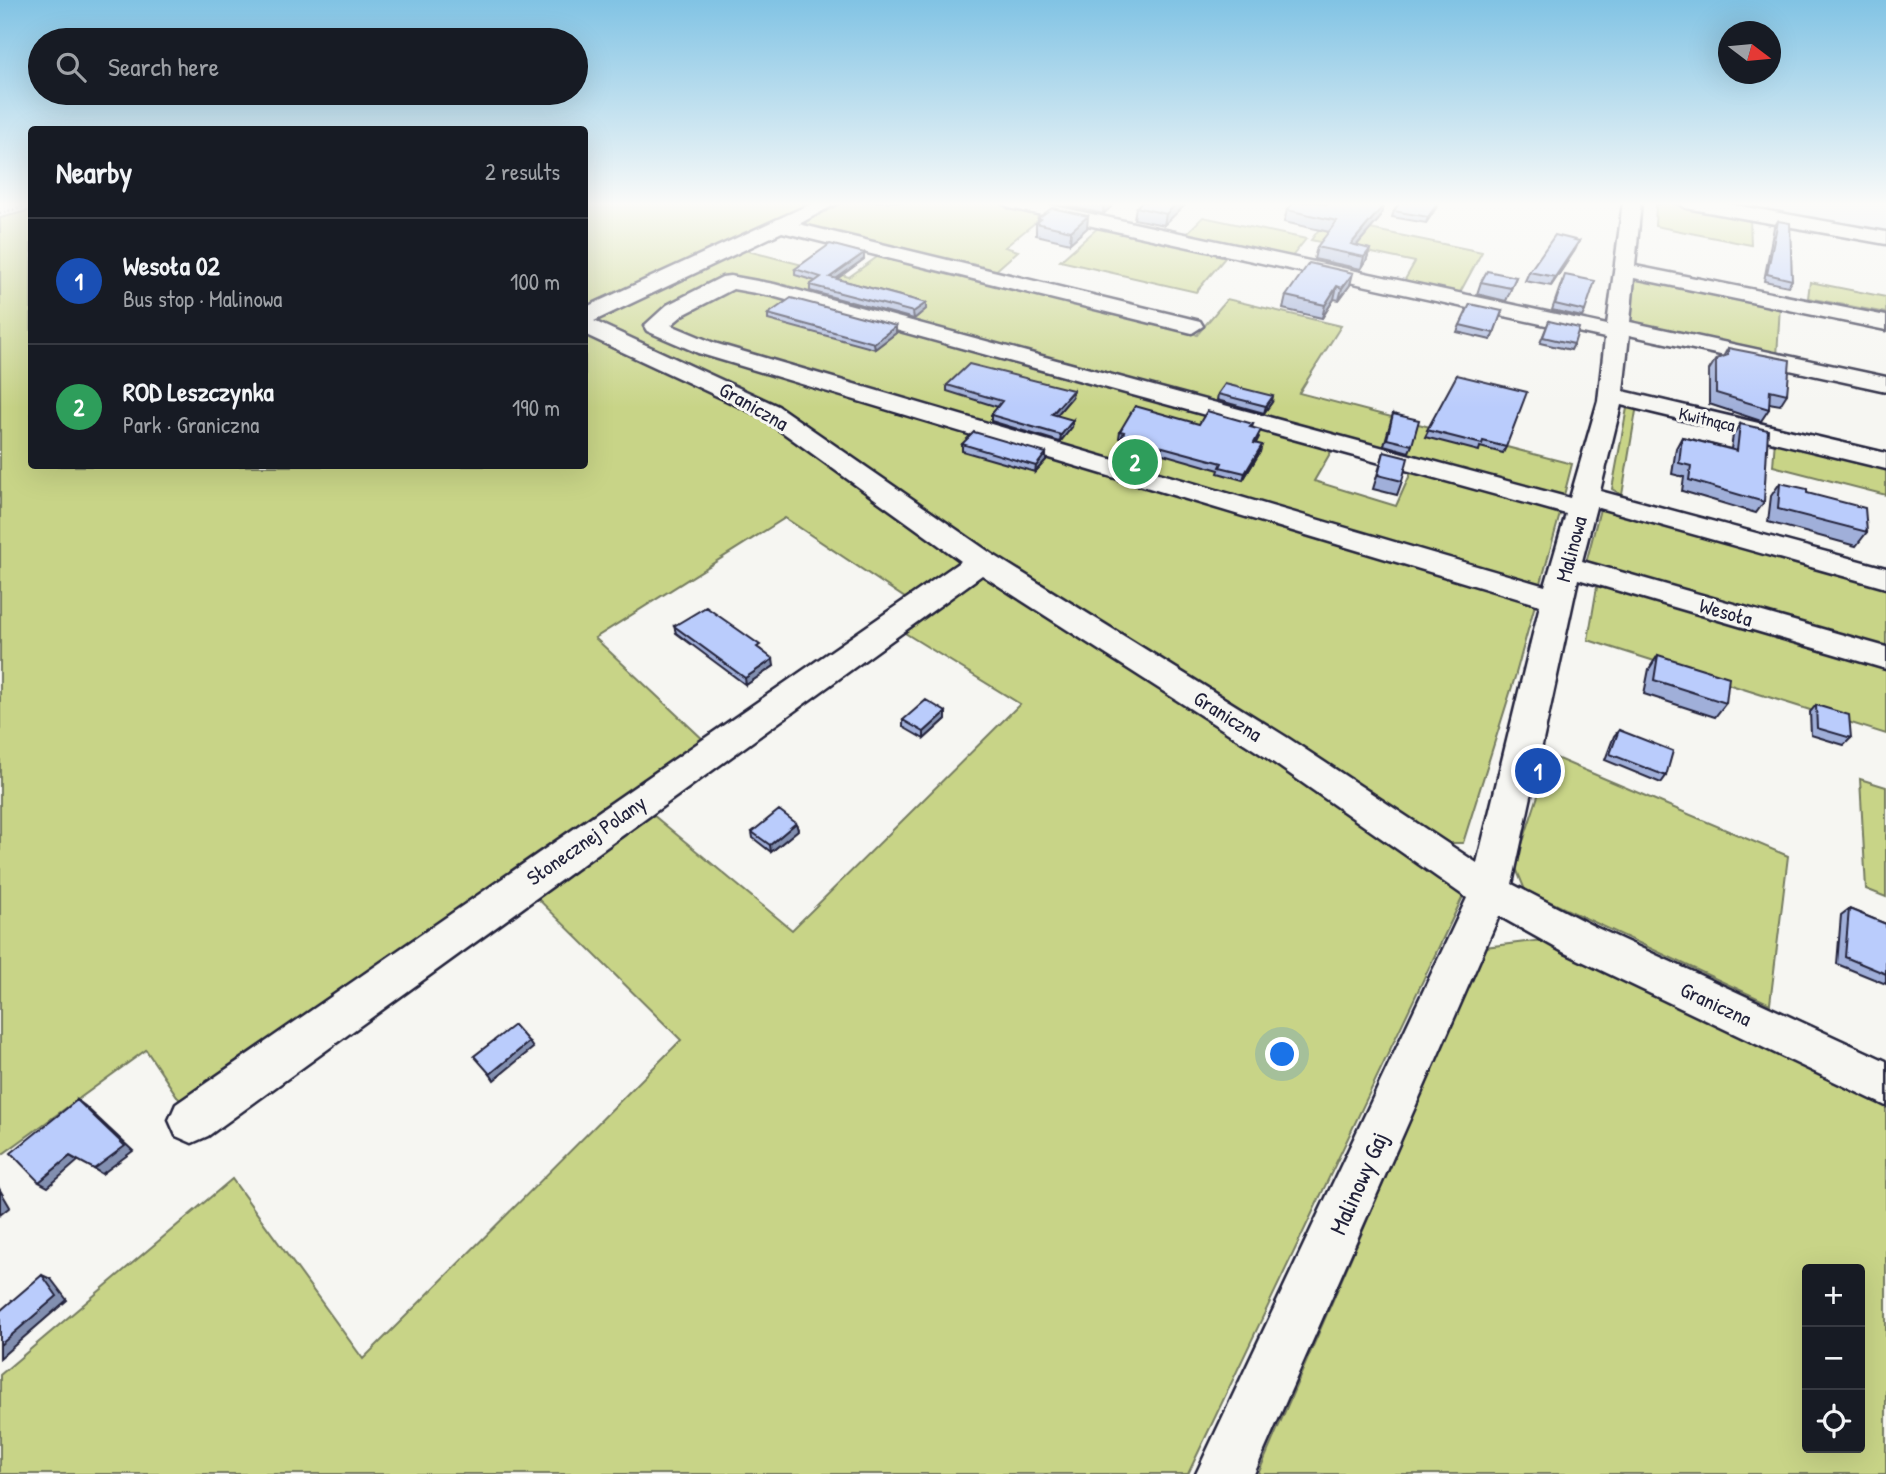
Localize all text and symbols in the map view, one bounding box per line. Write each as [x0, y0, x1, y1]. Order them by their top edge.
north arrow [1718, 21, 1781, 84]
search box [28, 28, 588, 105]
icon: search [52, 48, 90, 86]
text: Search here [108, 49, 219, 84]
text: Nearby [56, 152, 132, 192]
text: 2 results [485, 156, 560, 187]
text: Wesoła 02 [123, 248, 220, 283]
text: 1 [75, 266, 83, 297]
text: 100 m [510, 266, 560, 297]
text: Bus stop · Malinowa [123, 283, 282, 314]
text: ROD Leszczynka [123, 374, 274, 409]
street label: Graniczna [714, 375, 794, 437]
text: 2 [74, 392, 84, 423]
text: 190 m [512, 392, 560, 423]
street label: Kwitnąca [1676, 400, 1738, 438]
text: Park · Graniczna [123, 409, 259, 440]
pin: 2 [1112, 436, 1158, 488]
street label: Malinowa [1548, 513, 1594, 585]
street label: Wesoła [1696, 591, 1756, 633]
street label: Graniczna [1188, 684, 1268, 748]
pin: 1 [1515, 745, 1561, 797]
street label: Słonecznej Polany [521, 788, 652, 892]
street label: Graniczna [1676, 975, 1756, 1033]
your location [1265, 1037, 1299, 1071]
street label: Malinowy Gaj [1321, 1127, 1395, 1239]
map controls [1802, 1264, 1865, 1453]
button: + [1802, 1264, 1865, 1327]
button: − [1802, 1327, 1865, 1390]
button: locate [1802, 1390, 1865, 1453]

